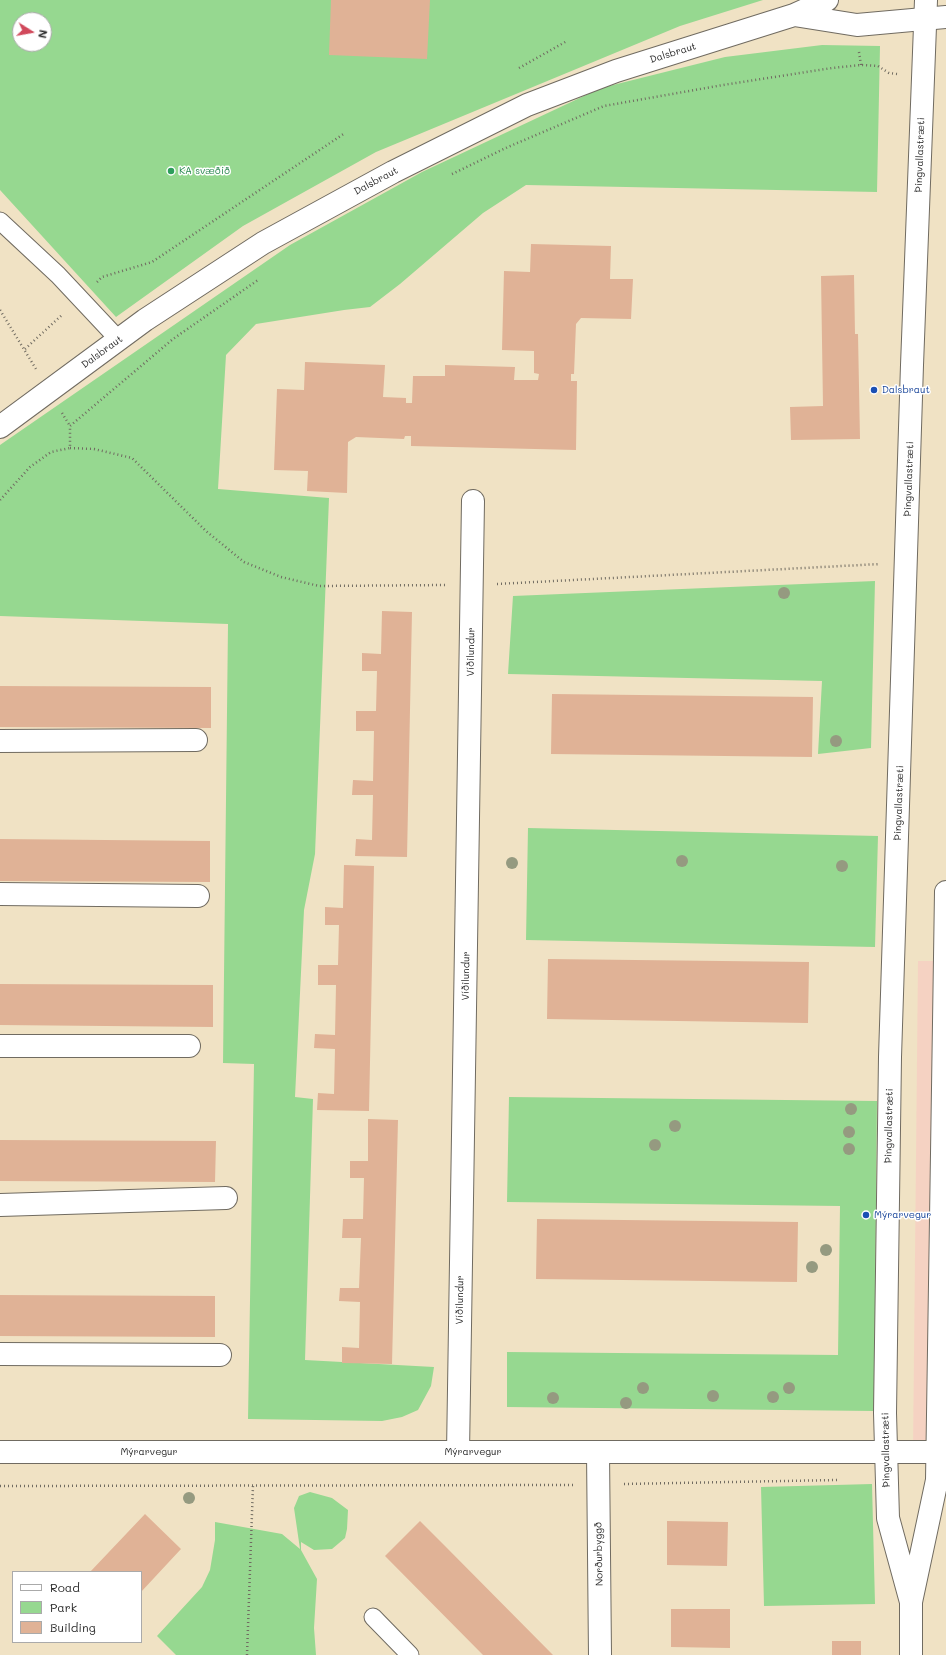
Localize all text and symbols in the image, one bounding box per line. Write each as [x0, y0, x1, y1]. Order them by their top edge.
north arrow [12, 12, 52, 52]
text: N [35, 29, 51, 40]
street label: Dalsbraut [648, 40, 698, 66]
street label: Þingvallastræti [913, 117, 927, 193]
street label: Dalsbraut [352, 164, 400, 198]
place label: KA svæðið [179, 165, 230, 177]
marker: KA svæðið [166, 166, 176, 176]
street label: Dalsbraut [79, 333, 125, 371]
place label: Dalsbraut [882, 384, 930, 396]
marker: Dalsbraut [869, 385, 879, 395]
street label: Þingvallastræti [902, 441, 916, 517]
street label: Víðilundur [465, 627, 477, 677]
street label: Þingvallastræti [892, 765, 906, 841]
street label: Víðilundur [460, 951, 472, 1001]
street label: Þingvallastræti [882, 1088, 896, 1164]
place label: Mýrarvegur [874, 1209, 931, 1221]
marker: Mýrarvegur [861, 1210, 871, 1220]
street label: Víðilundur [454, 1275, 466, 1325]
street label: Þingvallastræti [879, 1412, 893, 1488]
street label: Mýrarvegur [120, 1446, 178, 1458]
street label: Mýrarvegur [444, 1446, 502, 1458]
street label: Norðurbyggð [592, 1522, 606, 1586]
legend [12, 1571, 142, 1643]
text: Road [50, 1579, 80, 1595]
text: Park [50, 1599, 77, 1615]
text: Building [50, 1619, 96, 1635]

